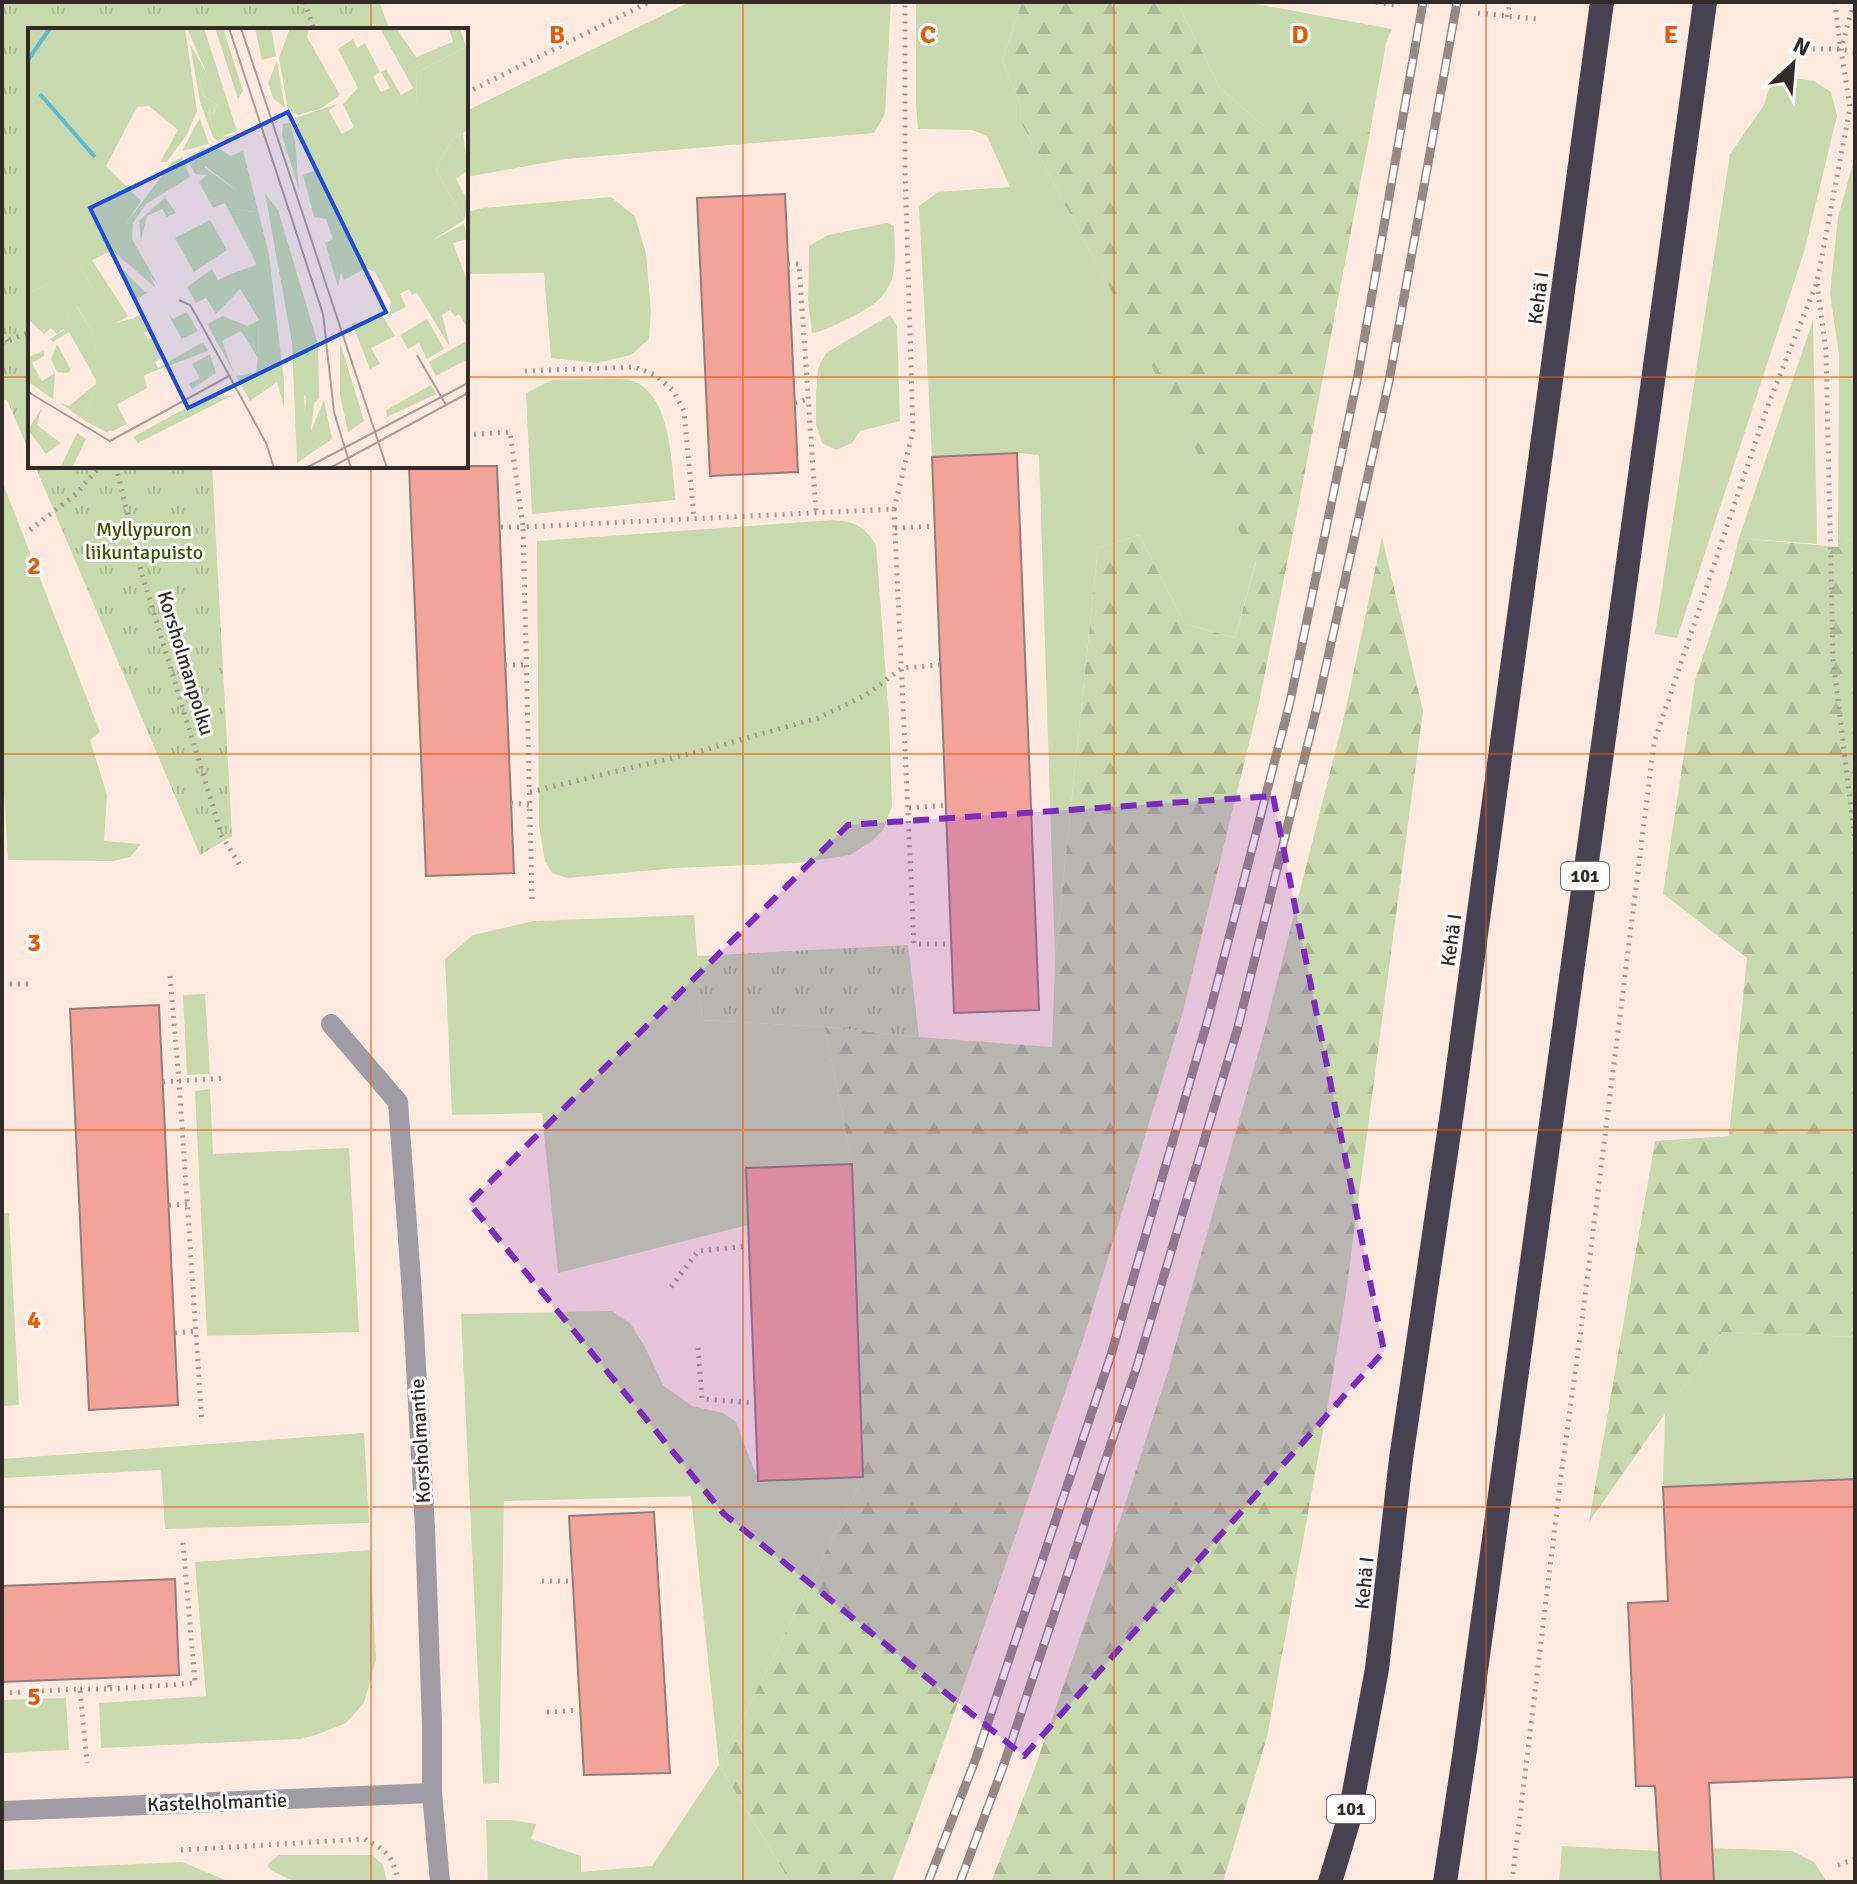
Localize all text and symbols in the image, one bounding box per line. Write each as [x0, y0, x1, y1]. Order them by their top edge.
text: B [549, 19, 565, 51]
text: C [920, 19, 936, 51]
text: D [1291, 19, 1309, 51]
text: E [1664, 19, 1678, 51]
north arrow [1753, 24, 1833, 104]
inset map [28, 28, 468, 468]
text: N [1789, 31, 1814, 62]
street label: Kehä I [1522, 270, 1555, 326]
park label: Myllypuron liikuntapuisto [85, 517, 203, 565]
text: 2 [27, 550, 41, 582]
street label: Korsholmanpolku [152, 588, 219, 738]
road number: 101 [1561, 862, 1609, 890]
street label: Kehä I [1435, 912, 1468, 968]
text: 3 [27, 927, 41, 959]
text: 4 [27, 1304, 41, 1336]
street label: Korsholmantie [405, 1378, 436, 1504]
street label: Kehä I [1349, 1555, 1380, 1611]
text: 5 [27, 1681, 41, 1713]
street label: Kastelholmantie [146, 1788, 288, 1817]
road number: 101 [1327, 1795, 1375, 1823]

